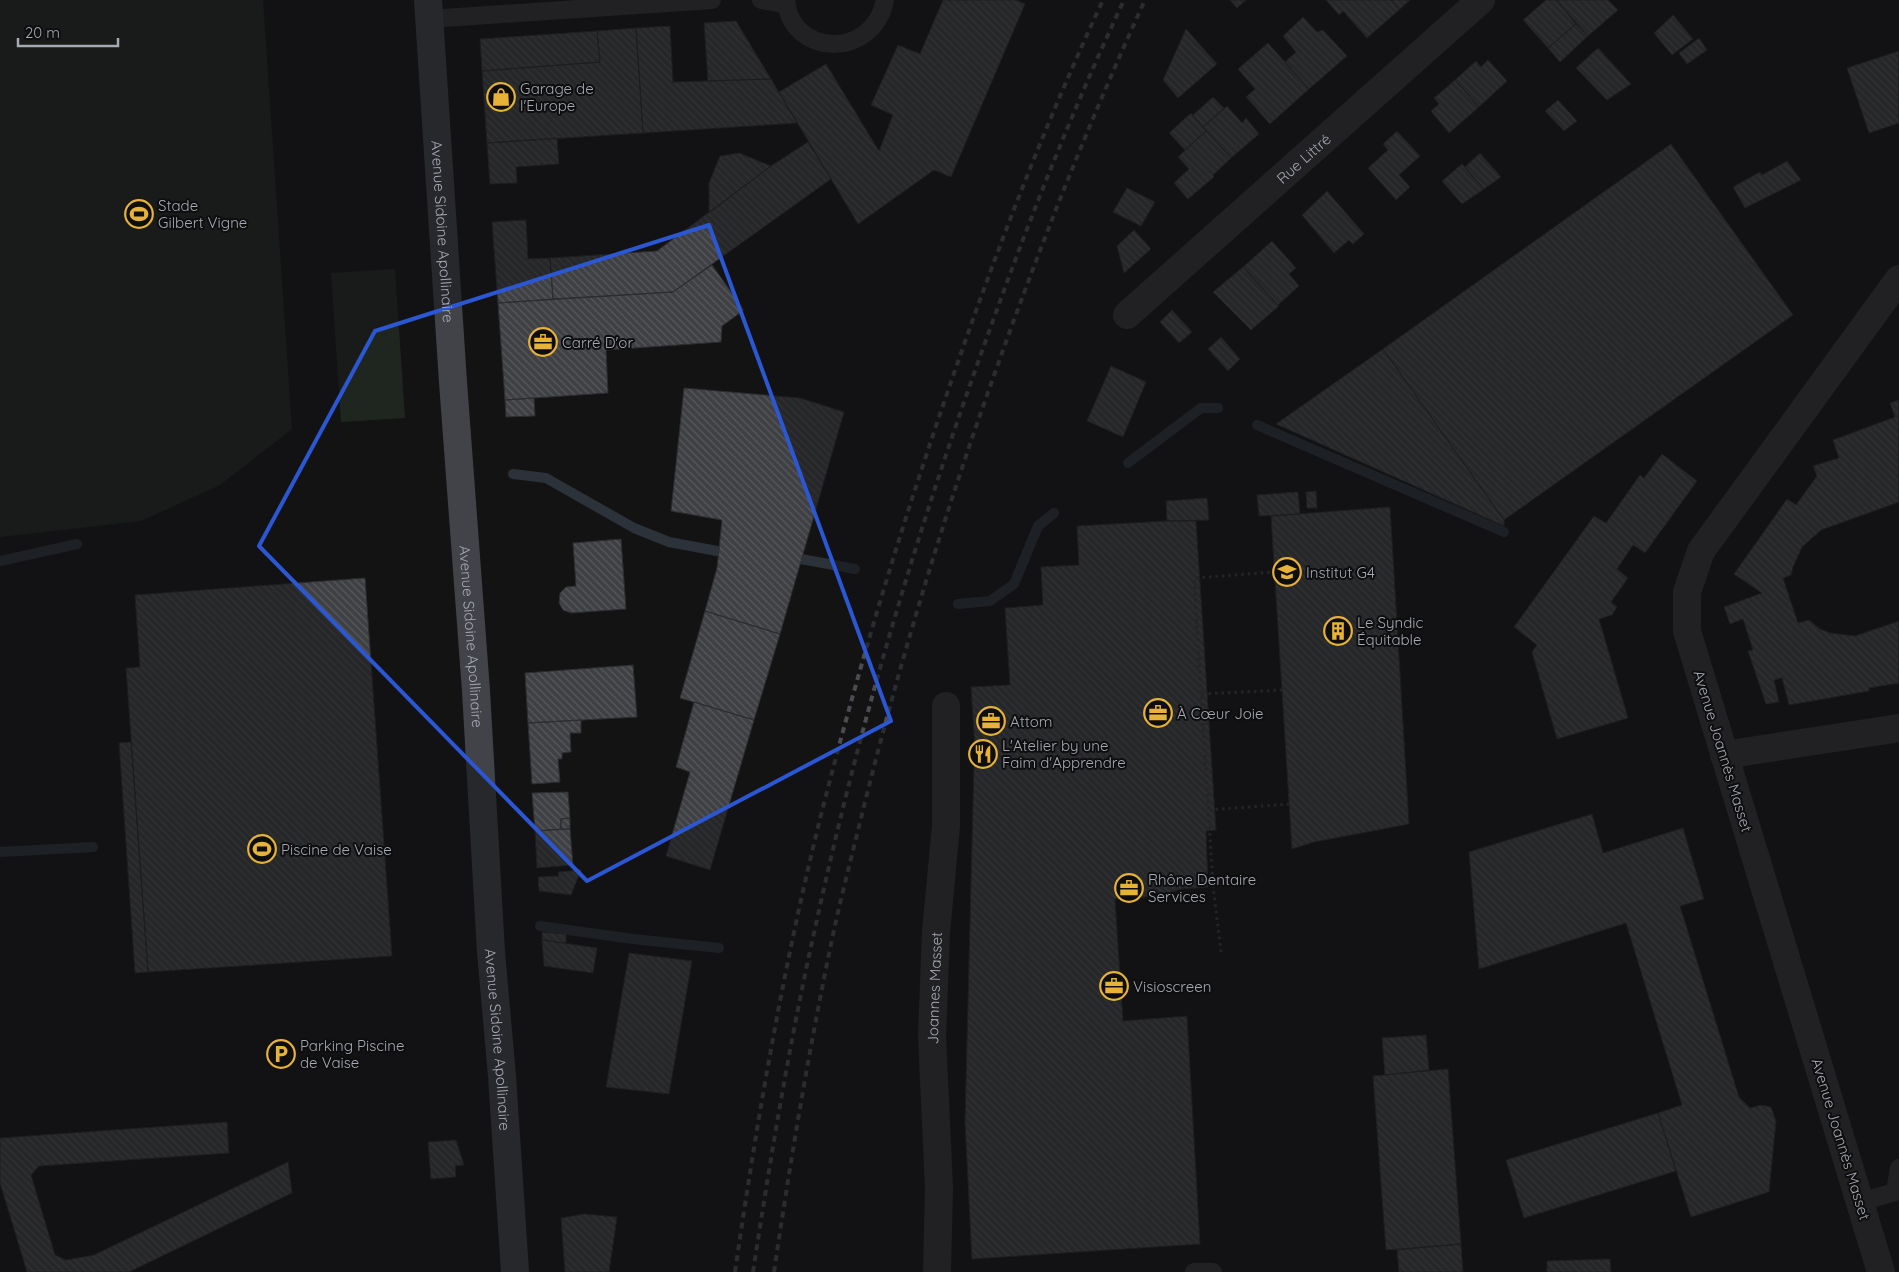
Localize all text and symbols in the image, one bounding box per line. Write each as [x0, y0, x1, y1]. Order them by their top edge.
scale bar [18, 15, 118, 47]
text: 20 m [25, 23, 60, 42]
place label: Garage de l'Europe [520, 79, 594, 115]
shop icon: Garage de l'Europe [486, 82, 516, 112]
street label: Rue Littré [1272, 129, 1334, 187]
street label: Avenue Sidoine Apollinaire [428, 140, 459, 323]
place label: Stade Gilbert Vigne [158, 196, 247, 232]
sports icon: Stade Gilbert Vigne [124, 199, 154, 229]
office icon: Carré D'or [528, 327, 558, 357]
place label: Carré D'or [562, 333, 633, 352]
street label: Avenue Sidoine Apollinaire [456, 545, 488, 728]
school or university icon: Institut G4 [1272, 557, 1302, 587]
place label: Institut G4 [1306, 563, 1375, 582]
place label: Le Syndic Équitable [1357, 613, 1423, 649]
building icon: Le Syndic Équitable [1323, 616, 1353, 646]
street label: Avenue Joannès Masset [1689, 668, 1757, 834]
office icon: À Cœur Joie [1143, 698, 1173, 728]
place label: À Cœur Joie [1177, 704, 1264, 723]
office icon: Attom [976, 706, 1006, 736]
place label: Attom [1010, 712, 1052, 731]
place label: L'Atelier by une Faim d'Apprendre [1002, 736, 1126, 772]
restaurant icon: L'Atelier by une Faim d'Apprendre [968, 739, 998, 769]
sports icon: Piscine de Vaise [247, 834, 277, 864]
place label: Piscine de Vaise [281, 840, 392, 859]
place label: Rhône Dentaire Services [1148, 870, 1256, 906]
office icon: Rhône Dentaire Services [1114, 873, 1144, 903]
street label: Joannes Masset [923, 931, 946, 1045]
street label: Avenue Sidoine Apollinaire [481, 948, 515, 1131]
office icon: Visioscreen [1099, 971, 1129, 1001]
place label: Visioscreen [1133, 977, 1211, 996]
place label: Parking Piscine de Vaise [300, 1036, 404, 1072]
parking icon: Parking Piscine de Vaise [266, 1039, 296, 1069]
street label: Avenue Joannès Masset [1807, 1056, 1875, 1222]

